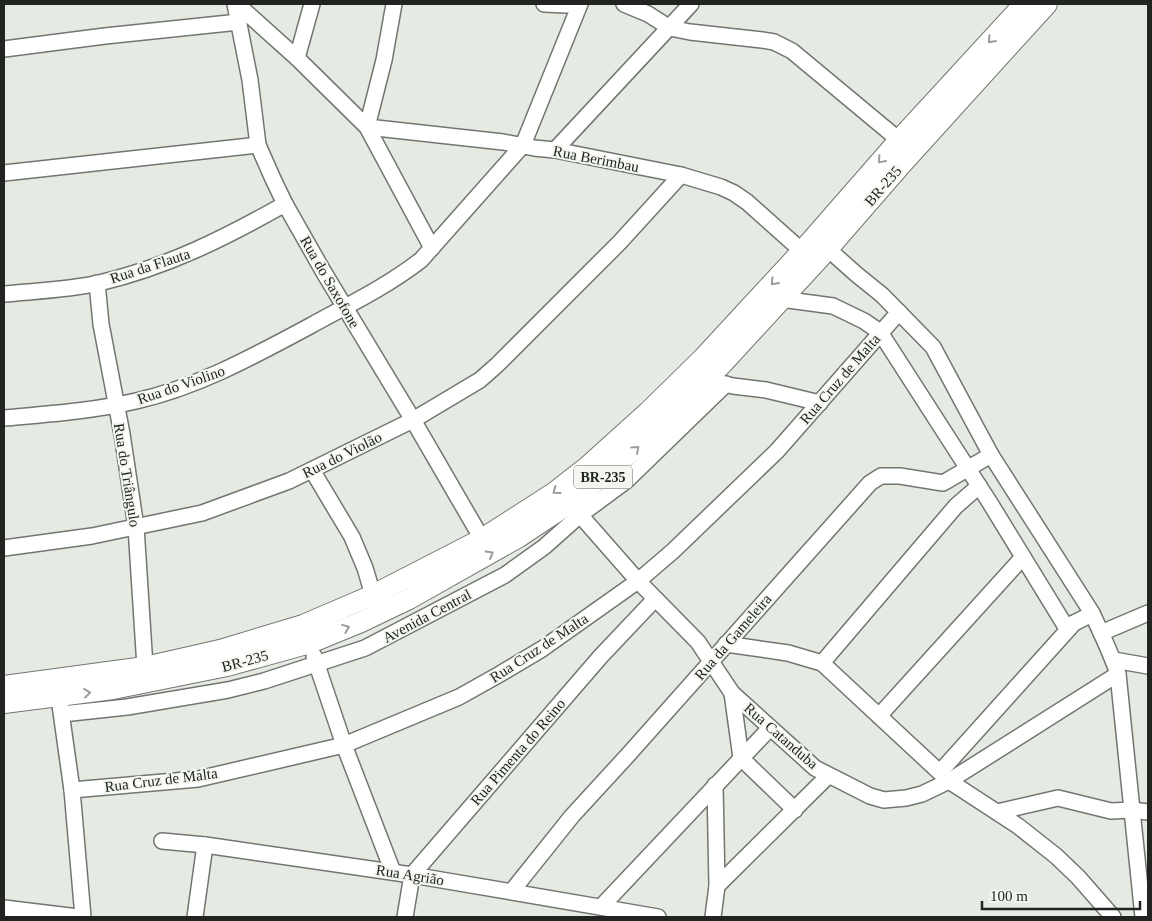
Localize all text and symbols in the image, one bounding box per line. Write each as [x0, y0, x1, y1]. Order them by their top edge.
one-way arrow [987, 34, 996, 43]
street label: Rua Berimbau [552, 143, 641, 175]
one-way arrow [879, 154, 887, 163]
street label: BR-235 [861, 163, 905, 209]
street label: Rua do Saxofone [297, 233, 363, 331]
street label: Rua da Flauta [108, 245, 192, 286]
one-way arrow [771, 276, 780, 285]
street label: Rua Cruz de Malta [797, 331, 884, 427]
street label: Rua do Violino [135, 363, 227, 407]
street label: Rua do Triângulo [111, 422, 143, 528]
street label: Rua do Violão [300, 429, 384, 481]
one-way arrow [630, 445, 639, 454]
road number: BR-235 [574, 466, 632, 488]
one-way arrow [552, 485, 562, 494]
one-way arrow [485, 550, 494, 560]
street label: Avenida Central [380, 586, 474, 646]
street label: Rua da Gameleira [691, 591, 775, 683]
street label: Rua Cruz de Malta [487, 610, 591, 686]
one-way arrow [341, 624, 350, 635]
street label: BR-235 [220, 647, 270, 675]
one-way arrow [83, 688, 91, 699]
street label: Rua Pimenta do Reino [468, 696, 568, 808]
street label: Rua Catanduba [741, 700, 821, 772]
street label: Rua Cruz de Malta [104, 765, 219, 795]
street label: Rua Agrião [375, 862, 445, 888]
scale bar [982, 878, 1140, 910]
text: 100 m [990, 888, 1028, 904]

